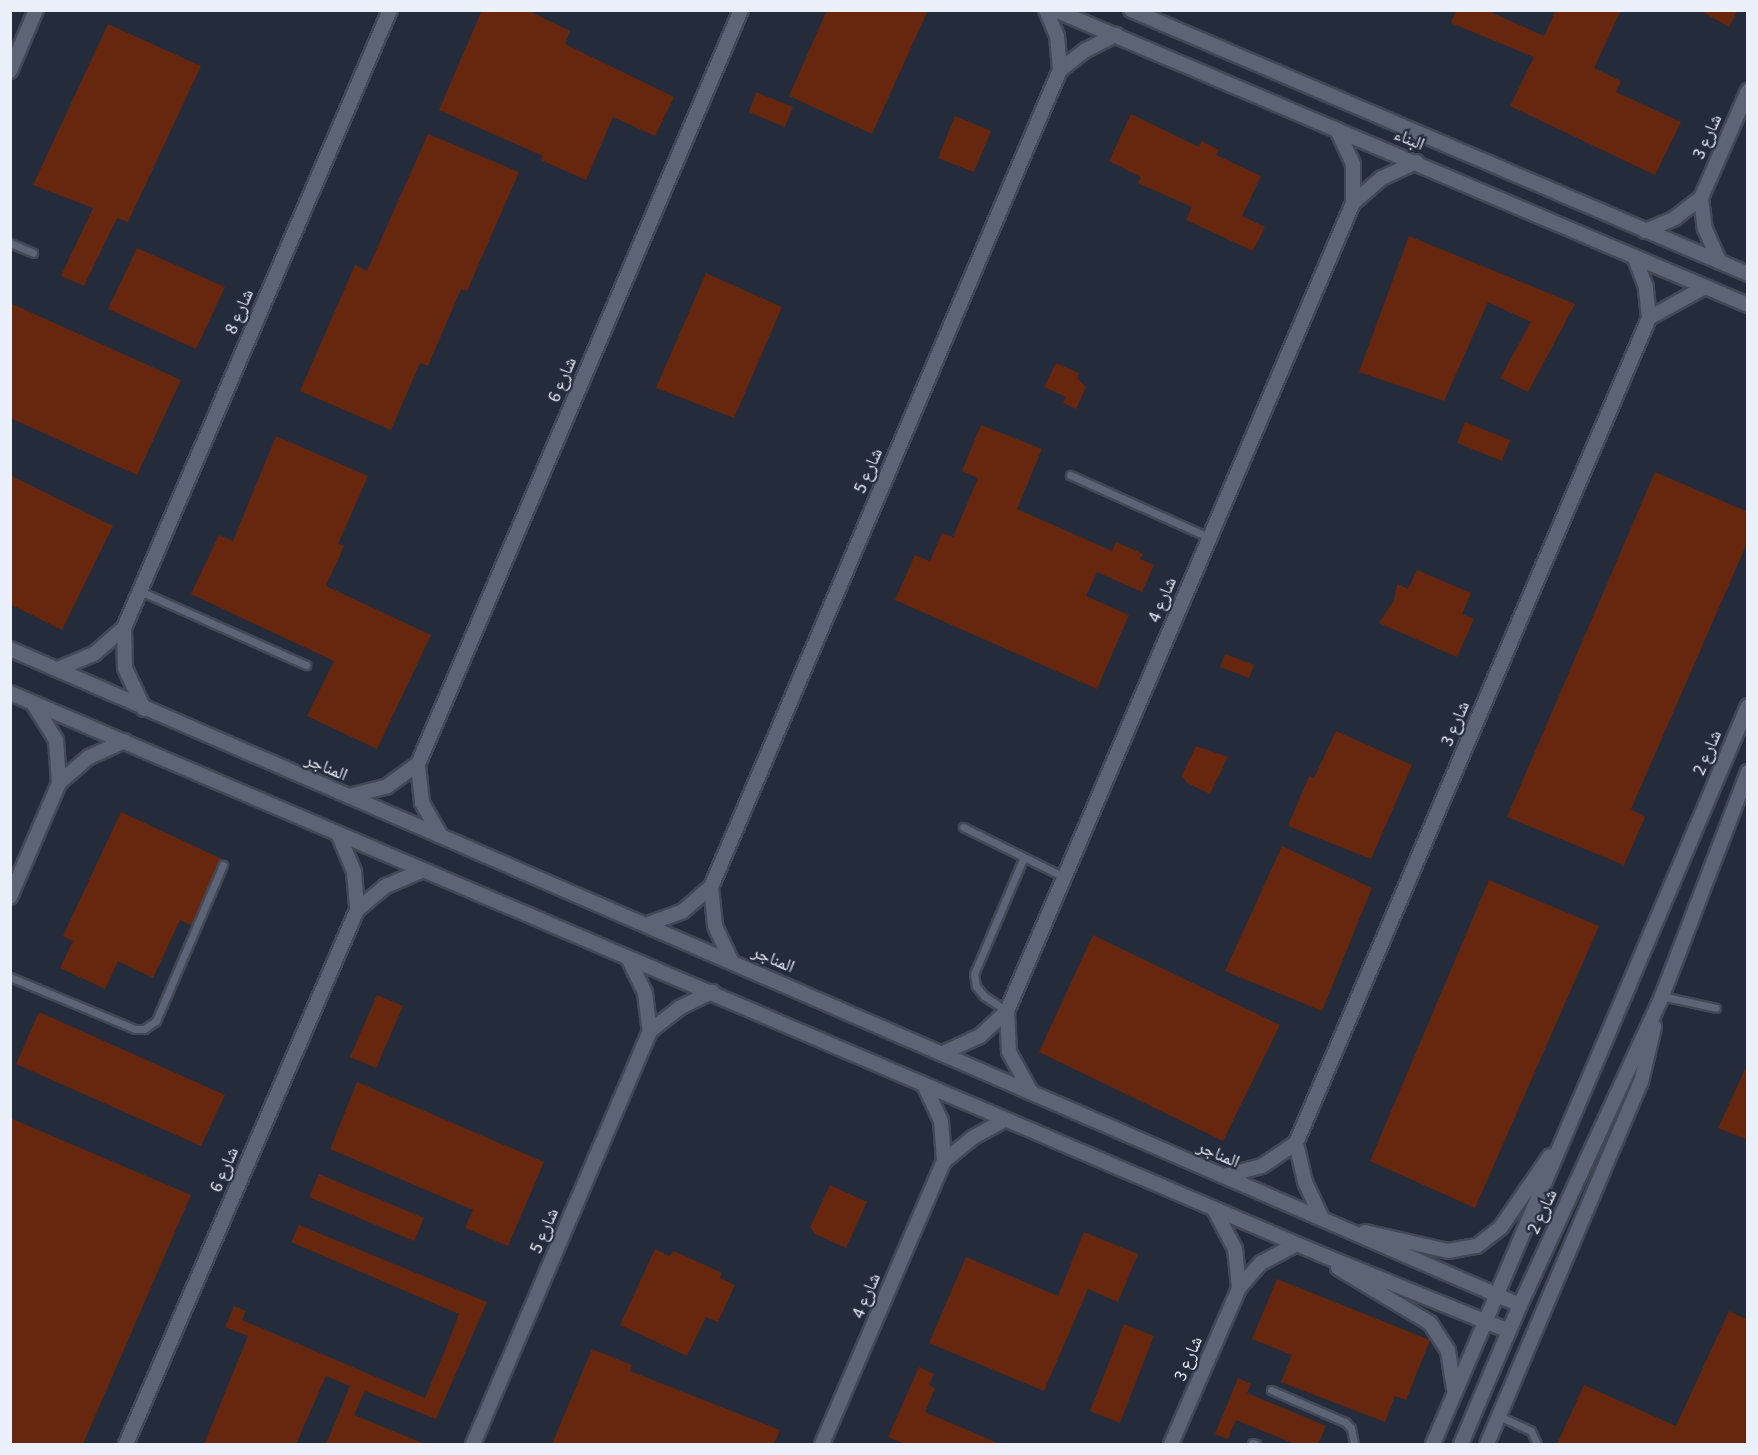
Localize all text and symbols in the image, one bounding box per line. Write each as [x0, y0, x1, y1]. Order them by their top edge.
street label: شارع 3 [1689, 111, 1727, 163]
street label: البناء [1390, 124, 1428, 156]
street label: شارع 8 [221, 286, 259, 338]
street label: شارع 6 [544, 354, 582, 406]
street label: شارع 5 [850, 445, 888, 497]
street label: شارع 4 [1144, 574, 1182, 626]
street label: شارع 3 [1437, 698, 1475, 750]
street label: شارع 2 [1689, 727, 1727, 779]
street label: المناجر [301, 749, 351, 787]
street label: المناجر [748, 941, 798, 979]
street label: المناجر [1193, 1136, 1243, 1174]
street label: شارع 6 [206, 1144, 244, 1196]
street label: شارع 2 [1523, 1186, 1563, 1238]
street label: شارع 5 [526, 1205, 564, 1257]
street label: شارع 4 [848, 1270, 886, 1322]
street label: شارع 3 [1170, 1333, 1208, 1385]

